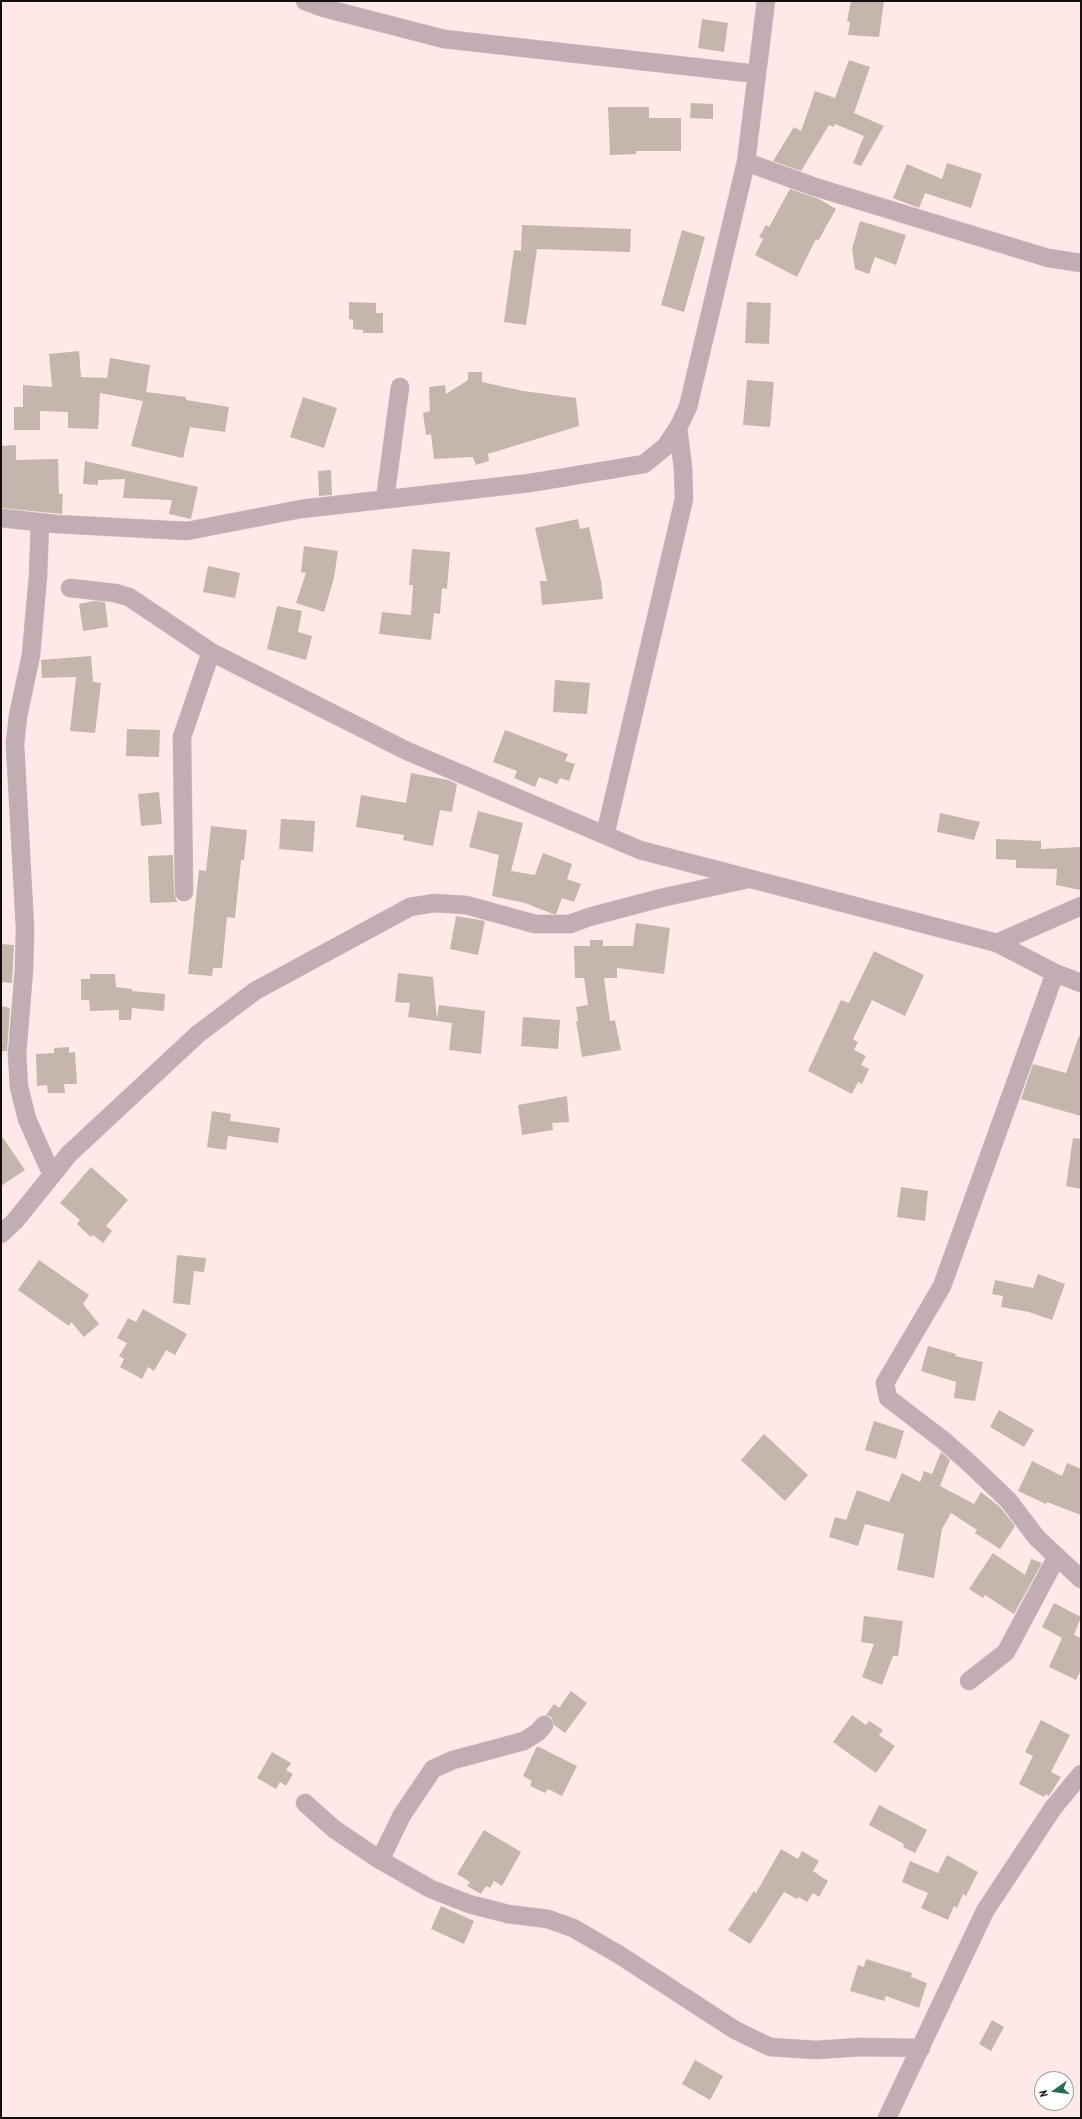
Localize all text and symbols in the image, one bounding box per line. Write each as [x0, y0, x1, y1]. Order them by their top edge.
north arrow [1034, 2071, 1074, 2111]
text: N [1036, 2089, 1051, 2098]

